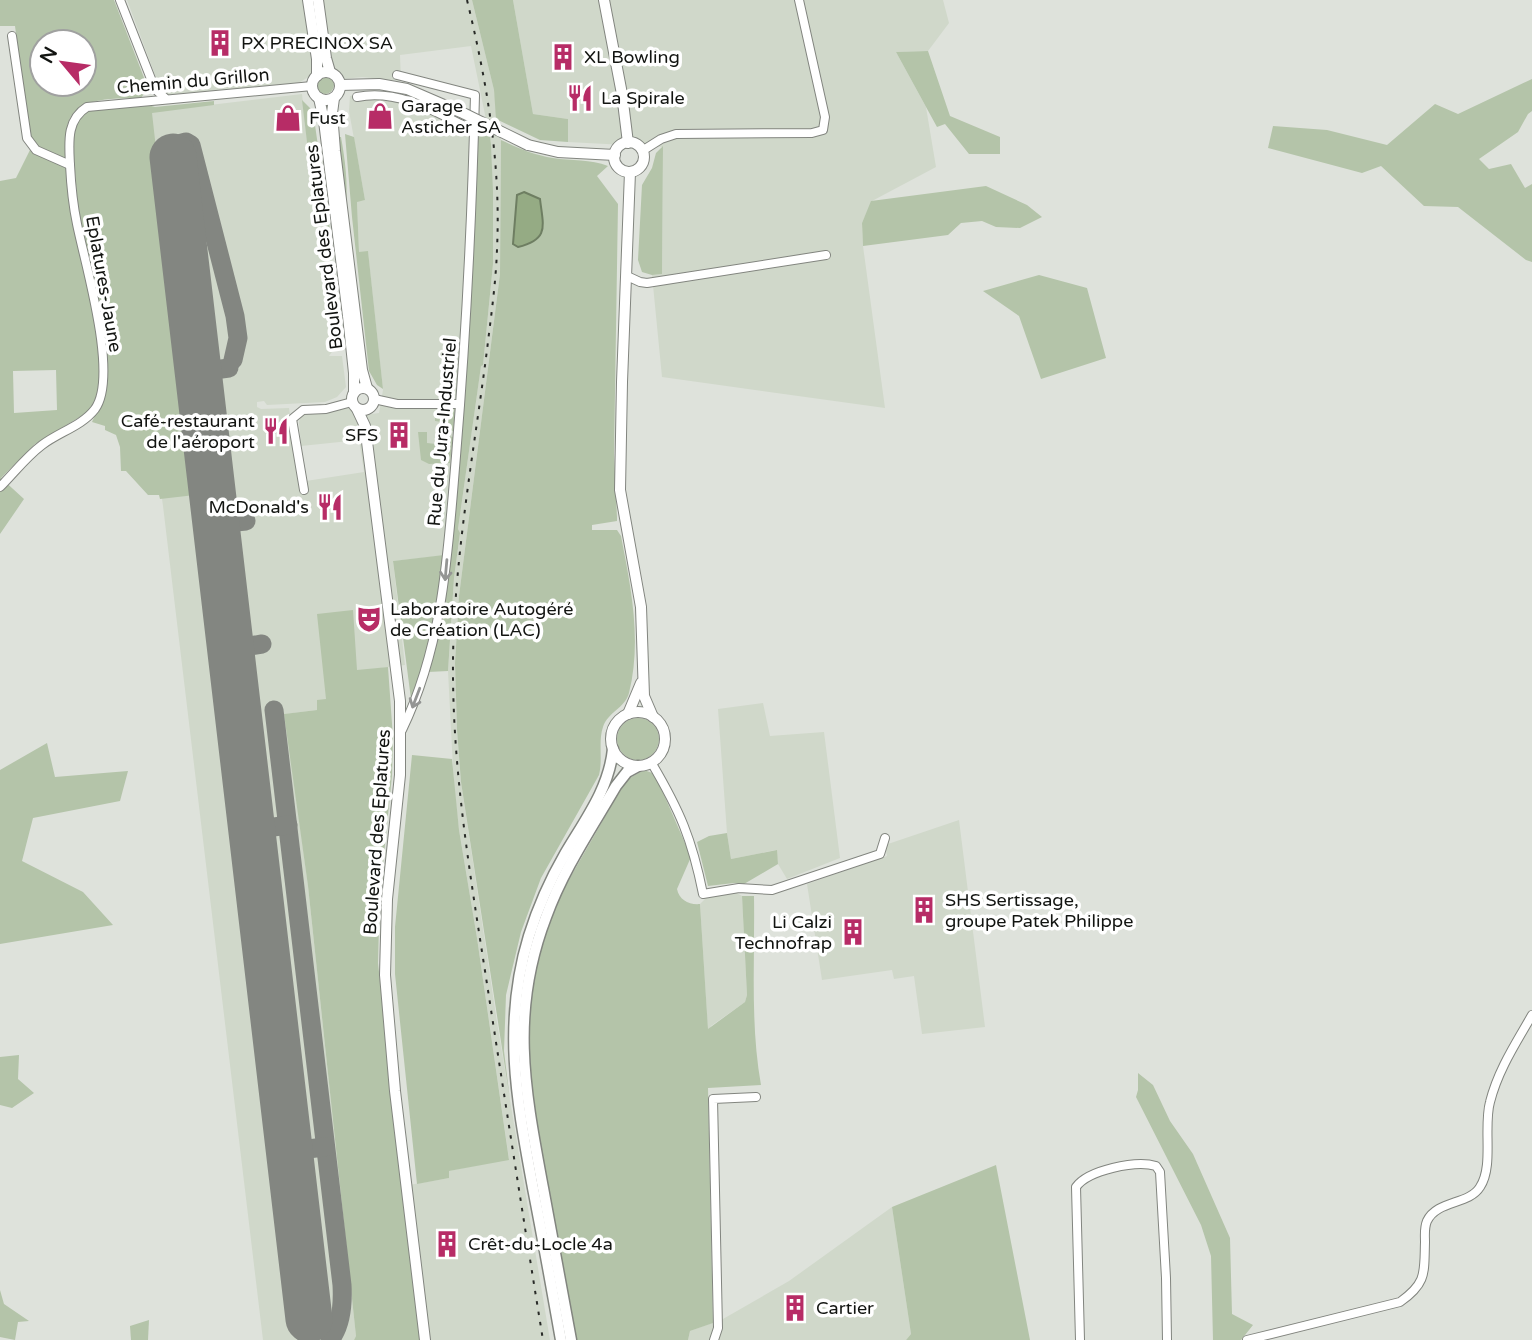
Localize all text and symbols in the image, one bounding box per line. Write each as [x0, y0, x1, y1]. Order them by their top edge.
north arrow [28, 28, 98, 98]
building icon: PX PRECINOX SA [205, 28, 235, 58]
place label: PX PRECINOX SA [241, 32, 393, 54]
building icon: XL Bowling [548, 42, 578, 72]
text: N [36, 43, 62, 67]
place label: XL Bowling [584, 46, 680, 68]
street label: Chemin du Grillon [116, 63, 270, 99]
restaurant icon: La Spirale [565, 83, 595, 113]
place label: La Spirale [601, 87, 685, 109]
place label: Garage Asticher SA [401, 95, 501, 138]
shop icon: Garage Asticher SA [365, 101, 395, 131]
shop icon: Fust [273, 103, 303, 133]
place label: Fust [309, 107, 346, 129]
street label: Boulevard des Eplatures [301, 143, 347, 351]
street label: Eplatures-Jaune [81, 214, 127, 354]
street label: Rue du Jura-Industriel [423, 337, 461, 527]
place label: Café-restaurant de l'aéroport [121, 410, 255, 453]
restaurant icon: Café-restaurant de l'aéroport [261, 416, 291, 446]
building icon: SFS [384, 420, 414, 450]
place label: SFS [345, 424, 378, 446]
restaurant icon: McDonald's [315, 492, 345, 522]
place label: McDonald's [209, 496, 309, 518]
one-way arrow [439, 558, 452, 581]
place label: Laboratoire Autogéré de Création (LAC) [390, 598, 573, 641]
theatre icon: Laboratoire Autogéré de Création (LAC) [354, 604, 384, 634]
one-way arrow [408, 687, 421, 709]
street label: Boulevard des Eplatures [359, 728, 395, 936]
place label: SHS Sertissage, groupe Patek Philippe [945, 889, 1133, 932]
building icon: SHS Sertissage, groupe Patek Philippe [909, 895, 939, 925]
place label: Li Calzi Technofrap [734, 911, 832, 954]
building icon: Li Calzi Technofrap [838, 917, 868, 947]
building icon: Crêt-du-Locle 4a [432, 1229, 462, 1259]
place label: Crêt-du-Locle 4a [468, 1233, 613, 1255]
building icon: Cartier [780, 1293, 810, 1323]
place label: Cartier [816, 1297, 874, 1319]

